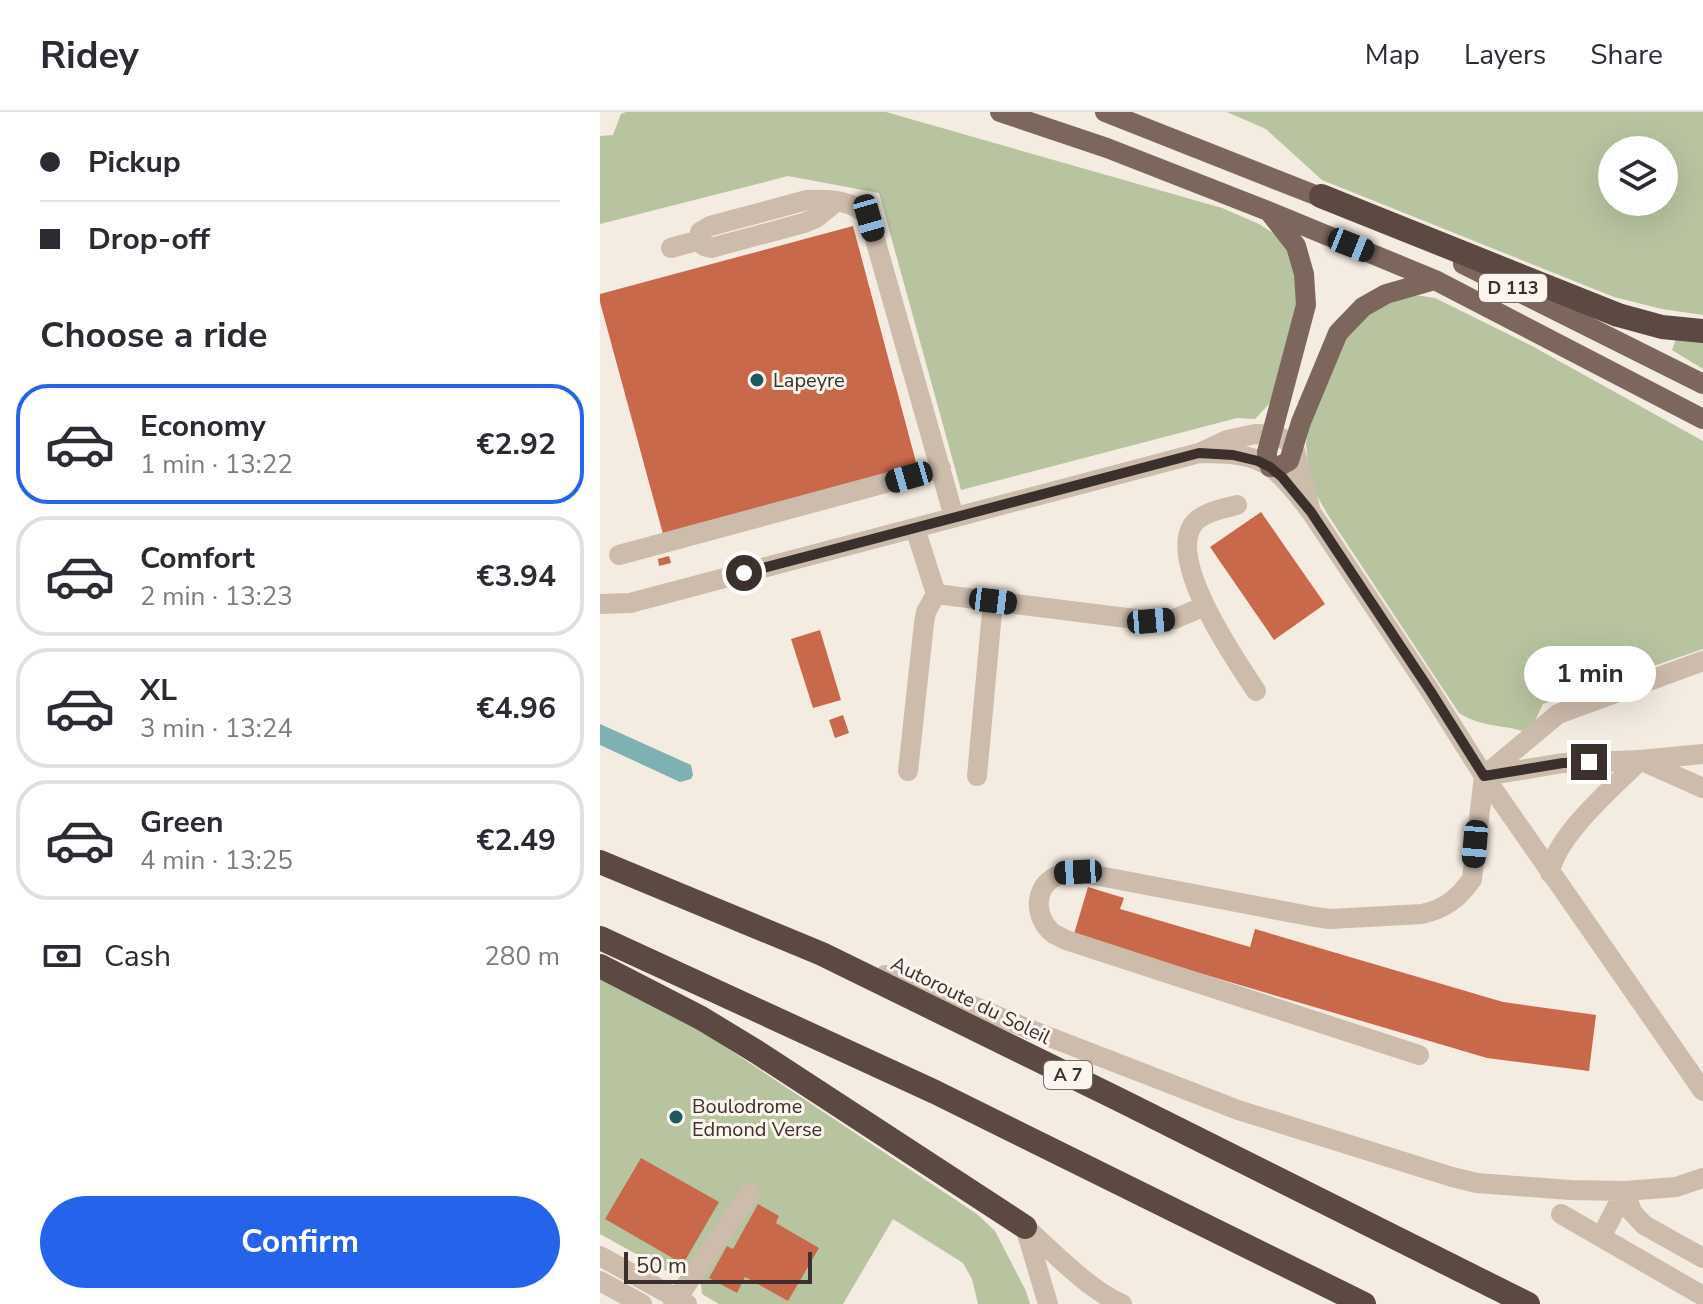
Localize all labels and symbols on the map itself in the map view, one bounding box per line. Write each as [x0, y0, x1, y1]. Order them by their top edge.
car [851, 192, 887, 244]
car [1324, 225, 1378, 265]
road number: D 113 [1479, 274, 1547, 302]
place label: Lapeyre [773, 367, 845, 394]
marker: Lapeyre [748, 371, 766, 389]
car [883, 459, 935, 495]
route start [726, 555, 762, 591]
car [968, 586, 1018, 616]
car [1126, 607, 1176, 635]
callout: 1 min [1523, 646, 1655, 702]
route end [1571, 744, 1607, 780]
car [1461, 819, 1489, 869]
car [1053, 859, 1103, 885]
street label: Autoroute du Soleil [887, 950, 1055, 1051]
road number: A 7 [1044, 1061, 1092, 1089]
place label: Boulodrome Edmond Verse [692, 1093, 822, 1143]
marker: Boulodrome Edmond Verse [667, 1108, 685, 1126]
scale bar [624, 1248, 812, 1284]

